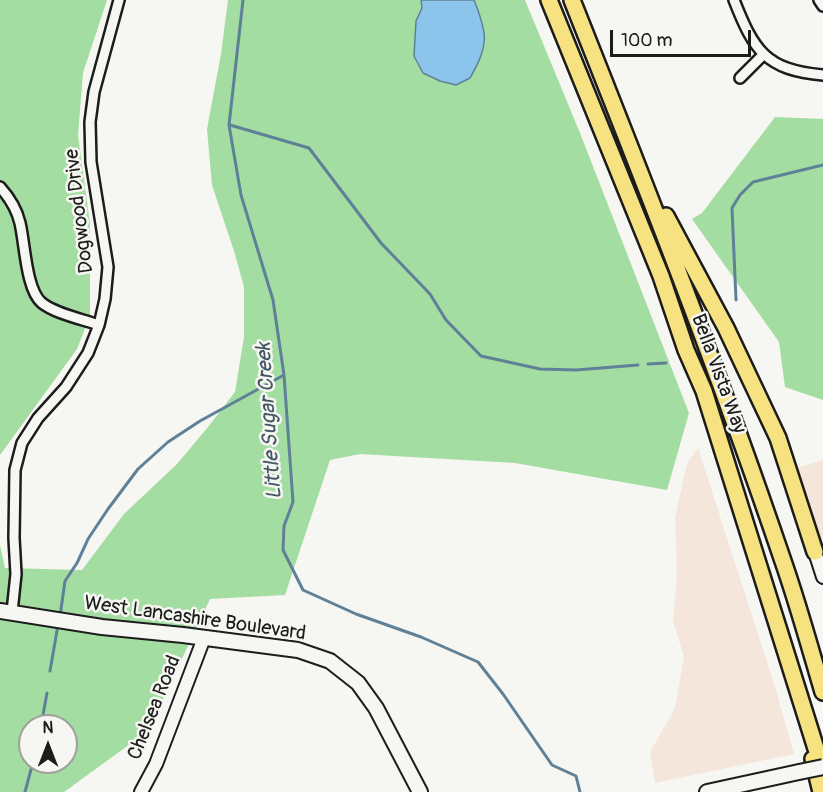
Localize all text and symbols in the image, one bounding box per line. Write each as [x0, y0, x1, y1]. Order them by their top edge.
scale bar [613, 18, 754, 56]
text: 100 m [621, 29, 673, 52]
street label: Dogwood Drive [60, 147, 100, 275]
street label: Bella Vista Way [685, 311, 751, 437]
water label: Little Sugar Creek [252, 342, 288, 500]
street label: West Lancashire Boulevard [83, 592, 307, 646]
street label: Chelsea Road [123, 652, 187, 764]
north arrow [18, 714, 78, 774]
text: N [43, 718, 53, 738]

